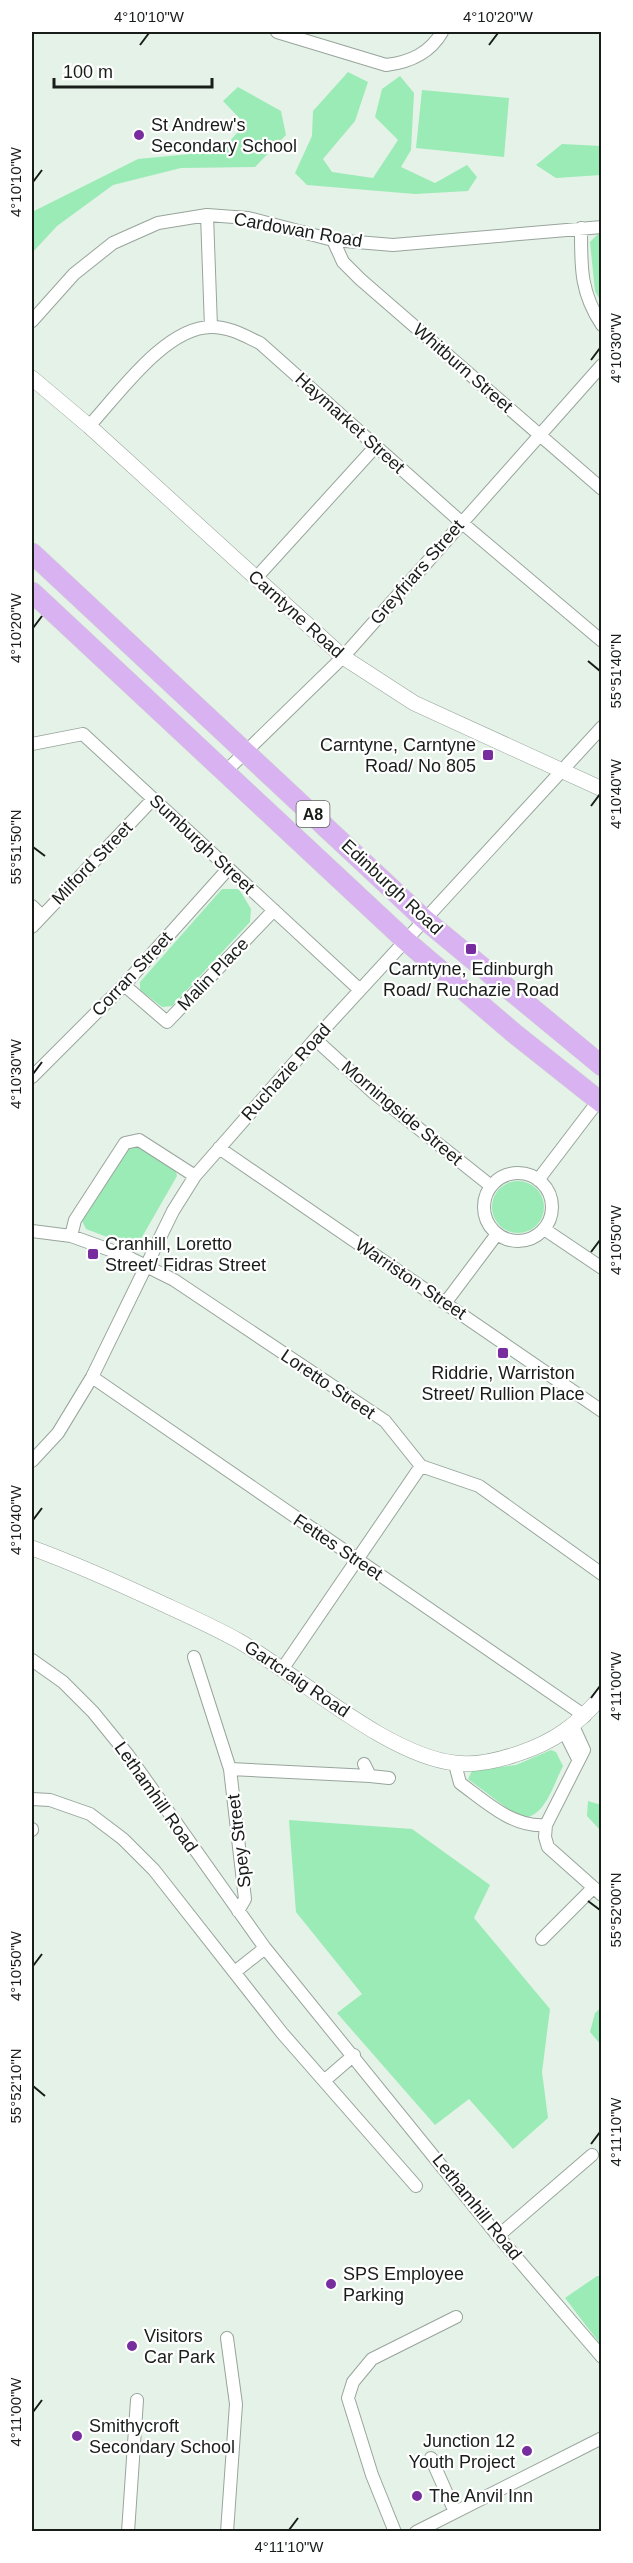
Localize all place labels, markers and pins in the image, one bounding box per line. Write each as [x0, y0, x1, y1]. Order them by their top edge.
place label: St Andrew's Secondary School [151, 115, 297, 156]
marker: St Andrew's Secondary School [132, 128, 146, 142]
place label: Carntyne, Carntyne Road/ No 805 [320, 735, 476, 776]
marker: Carntyne, Carntyne Road/ No 805 [481, 748, 495, 762]
marker: Carntyne, Edinburgh Road/ Ruchazie Road [464, 942, 478, 956]
place label: Carntyne, Edinburgh Road/ Ruchazie Road [383, 959, 559, 1000]
place label: Cranhill, Loretto Street/ Fidras Street [105, 1234, 266, 1275]
marker: Cranhill, Loretto Street/ Fidras Street [86, 1247, 100, 1261]
marker: Riddrie, Warriston Street/ Rullion Place [496, 1346, 510, 1360]
place label: Riddrie, Warriston Street/ Rullion Place [421, 1363, 585, 1404]
place label: SPS Employee Parking [343, 2264, 464, 2305]
marker: SPS Employee Parking [324, 2277, 338, 2291]
place label: Visitors Car Park [144, 2326, 216, 2367]
marker: Visitors Car Park [125, 2339, 139, 2353]
place label: Smithycroft Secondary School [89, 2416, 235, 2457]
marker: Smithycroft Secondary School [70, 2429, 84, 2443]
place label: Junction 12 Youth Project [409, 2431, 515, 2472]
marker: Junction 12 Youth Project [520, 2444, 534, 2458]
place label: The Anvil Inn [429, 2486, 533, 2506]
marker: The Anvil Inn [410, 2489, 424, 2503]

